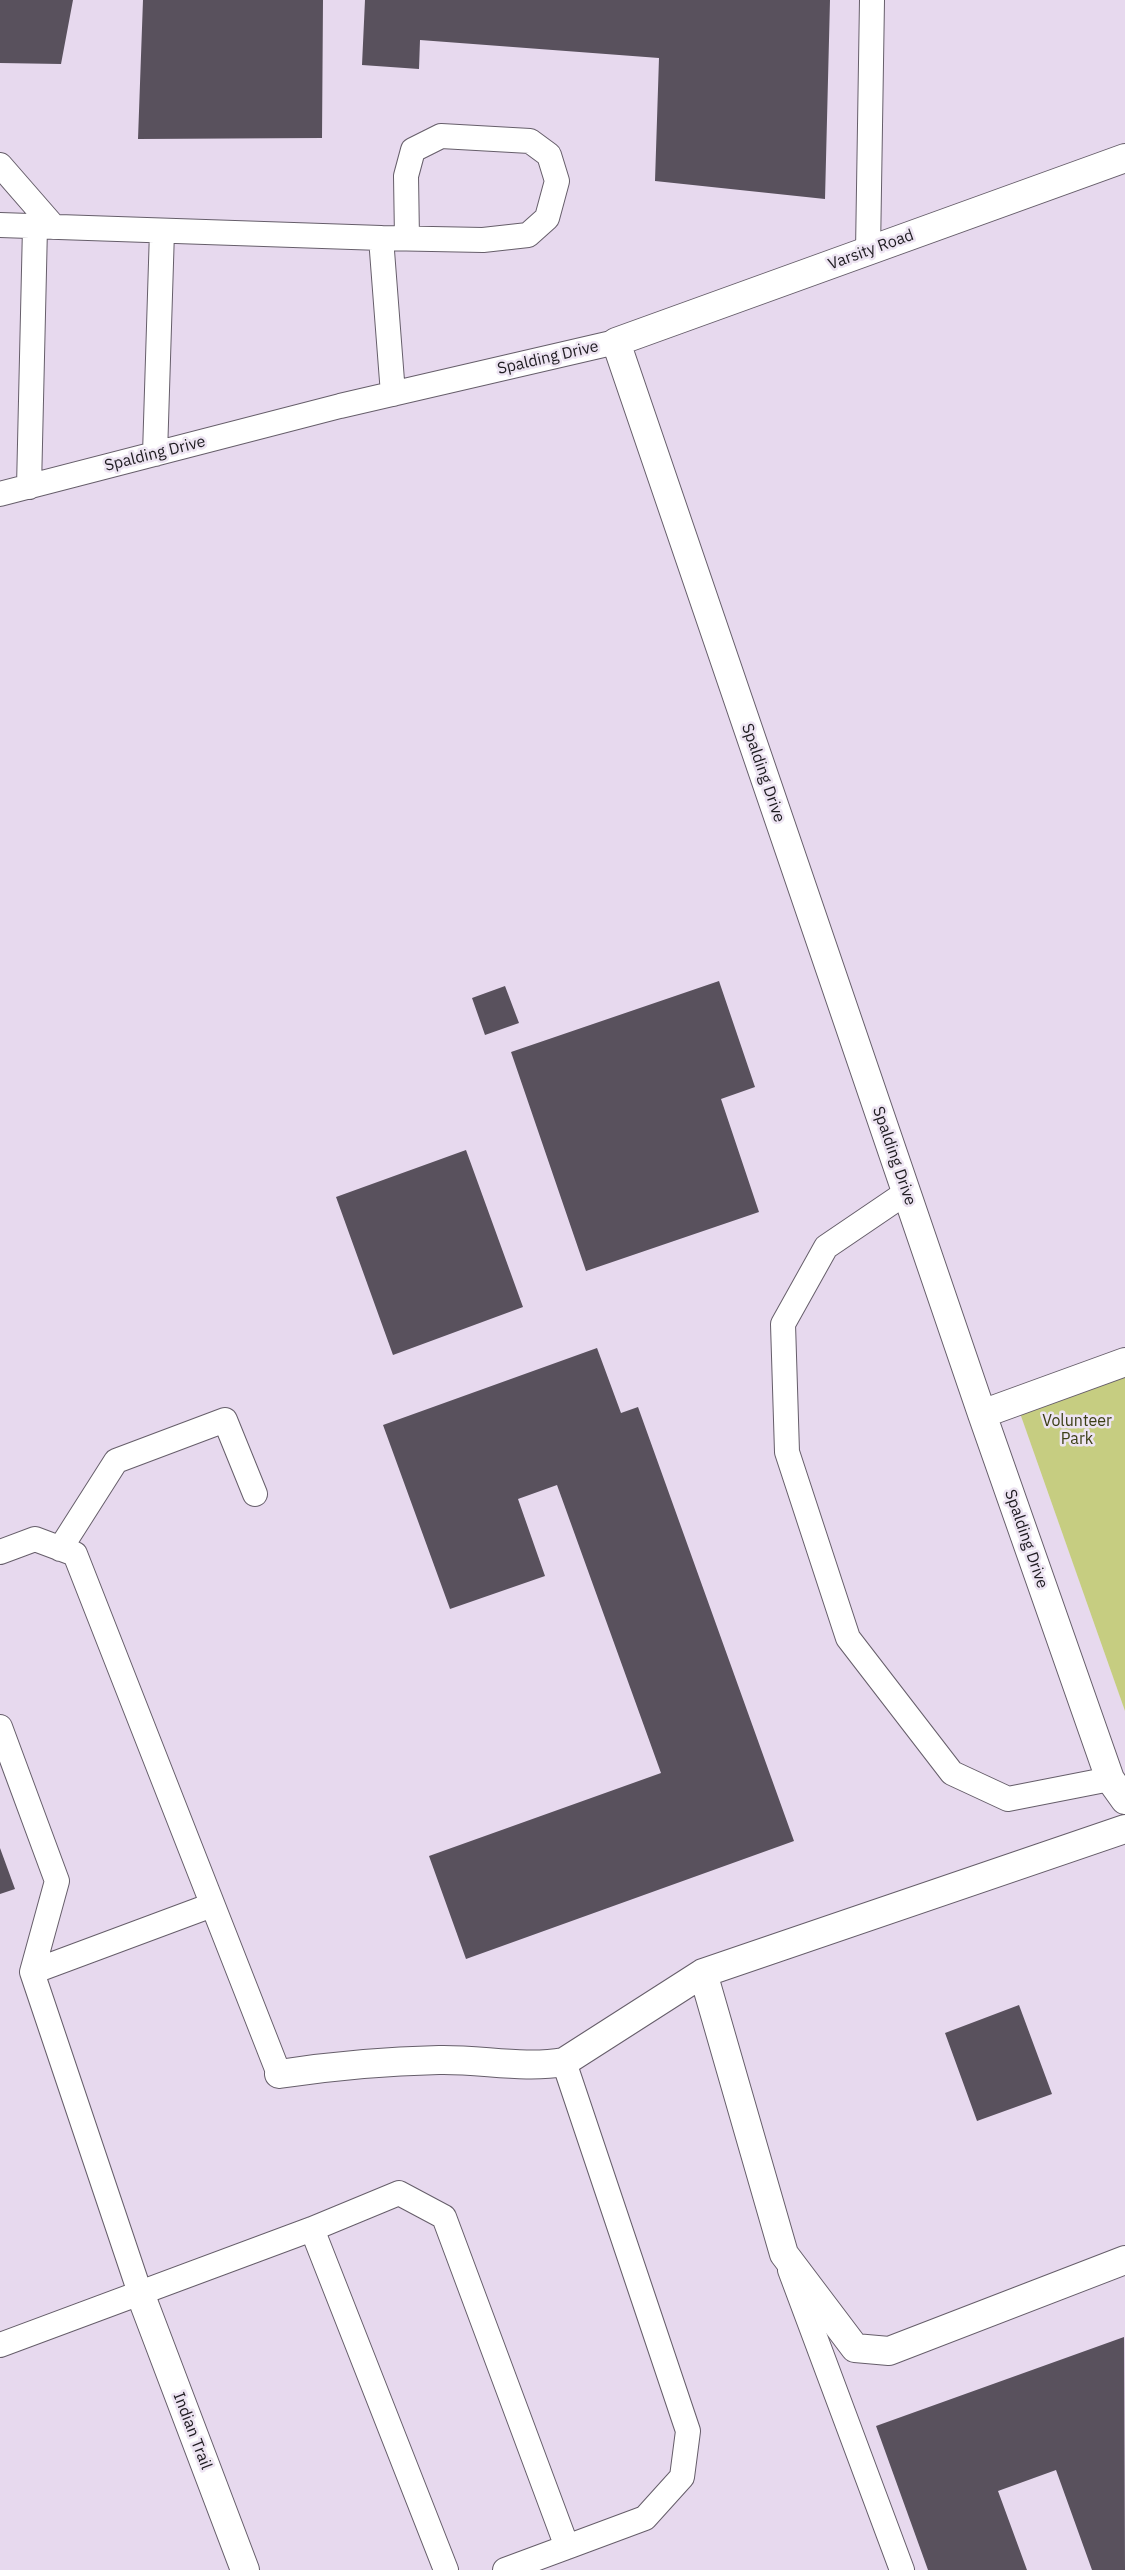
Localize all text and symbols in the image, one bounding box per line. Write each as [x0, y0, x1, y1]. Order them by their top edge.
street label: Varsity Road [826, 226, 916, 274]
street label: Spalding Drive [496, 337, 600, 379]
street label: Spalding Drive [103, 432, 207, 476]
street label: Spalding Drive [737, 721, 789, 825]
street label: Spalding Drive [868, 1104, 920, 1208]
park label: Volunteer Park [1042, 1411, 1112, 1449]
street label: Spalding Drive [1000, 1487, 1052, 1591]
street label: Indian Trail [168, 2390, 216, 2472]

